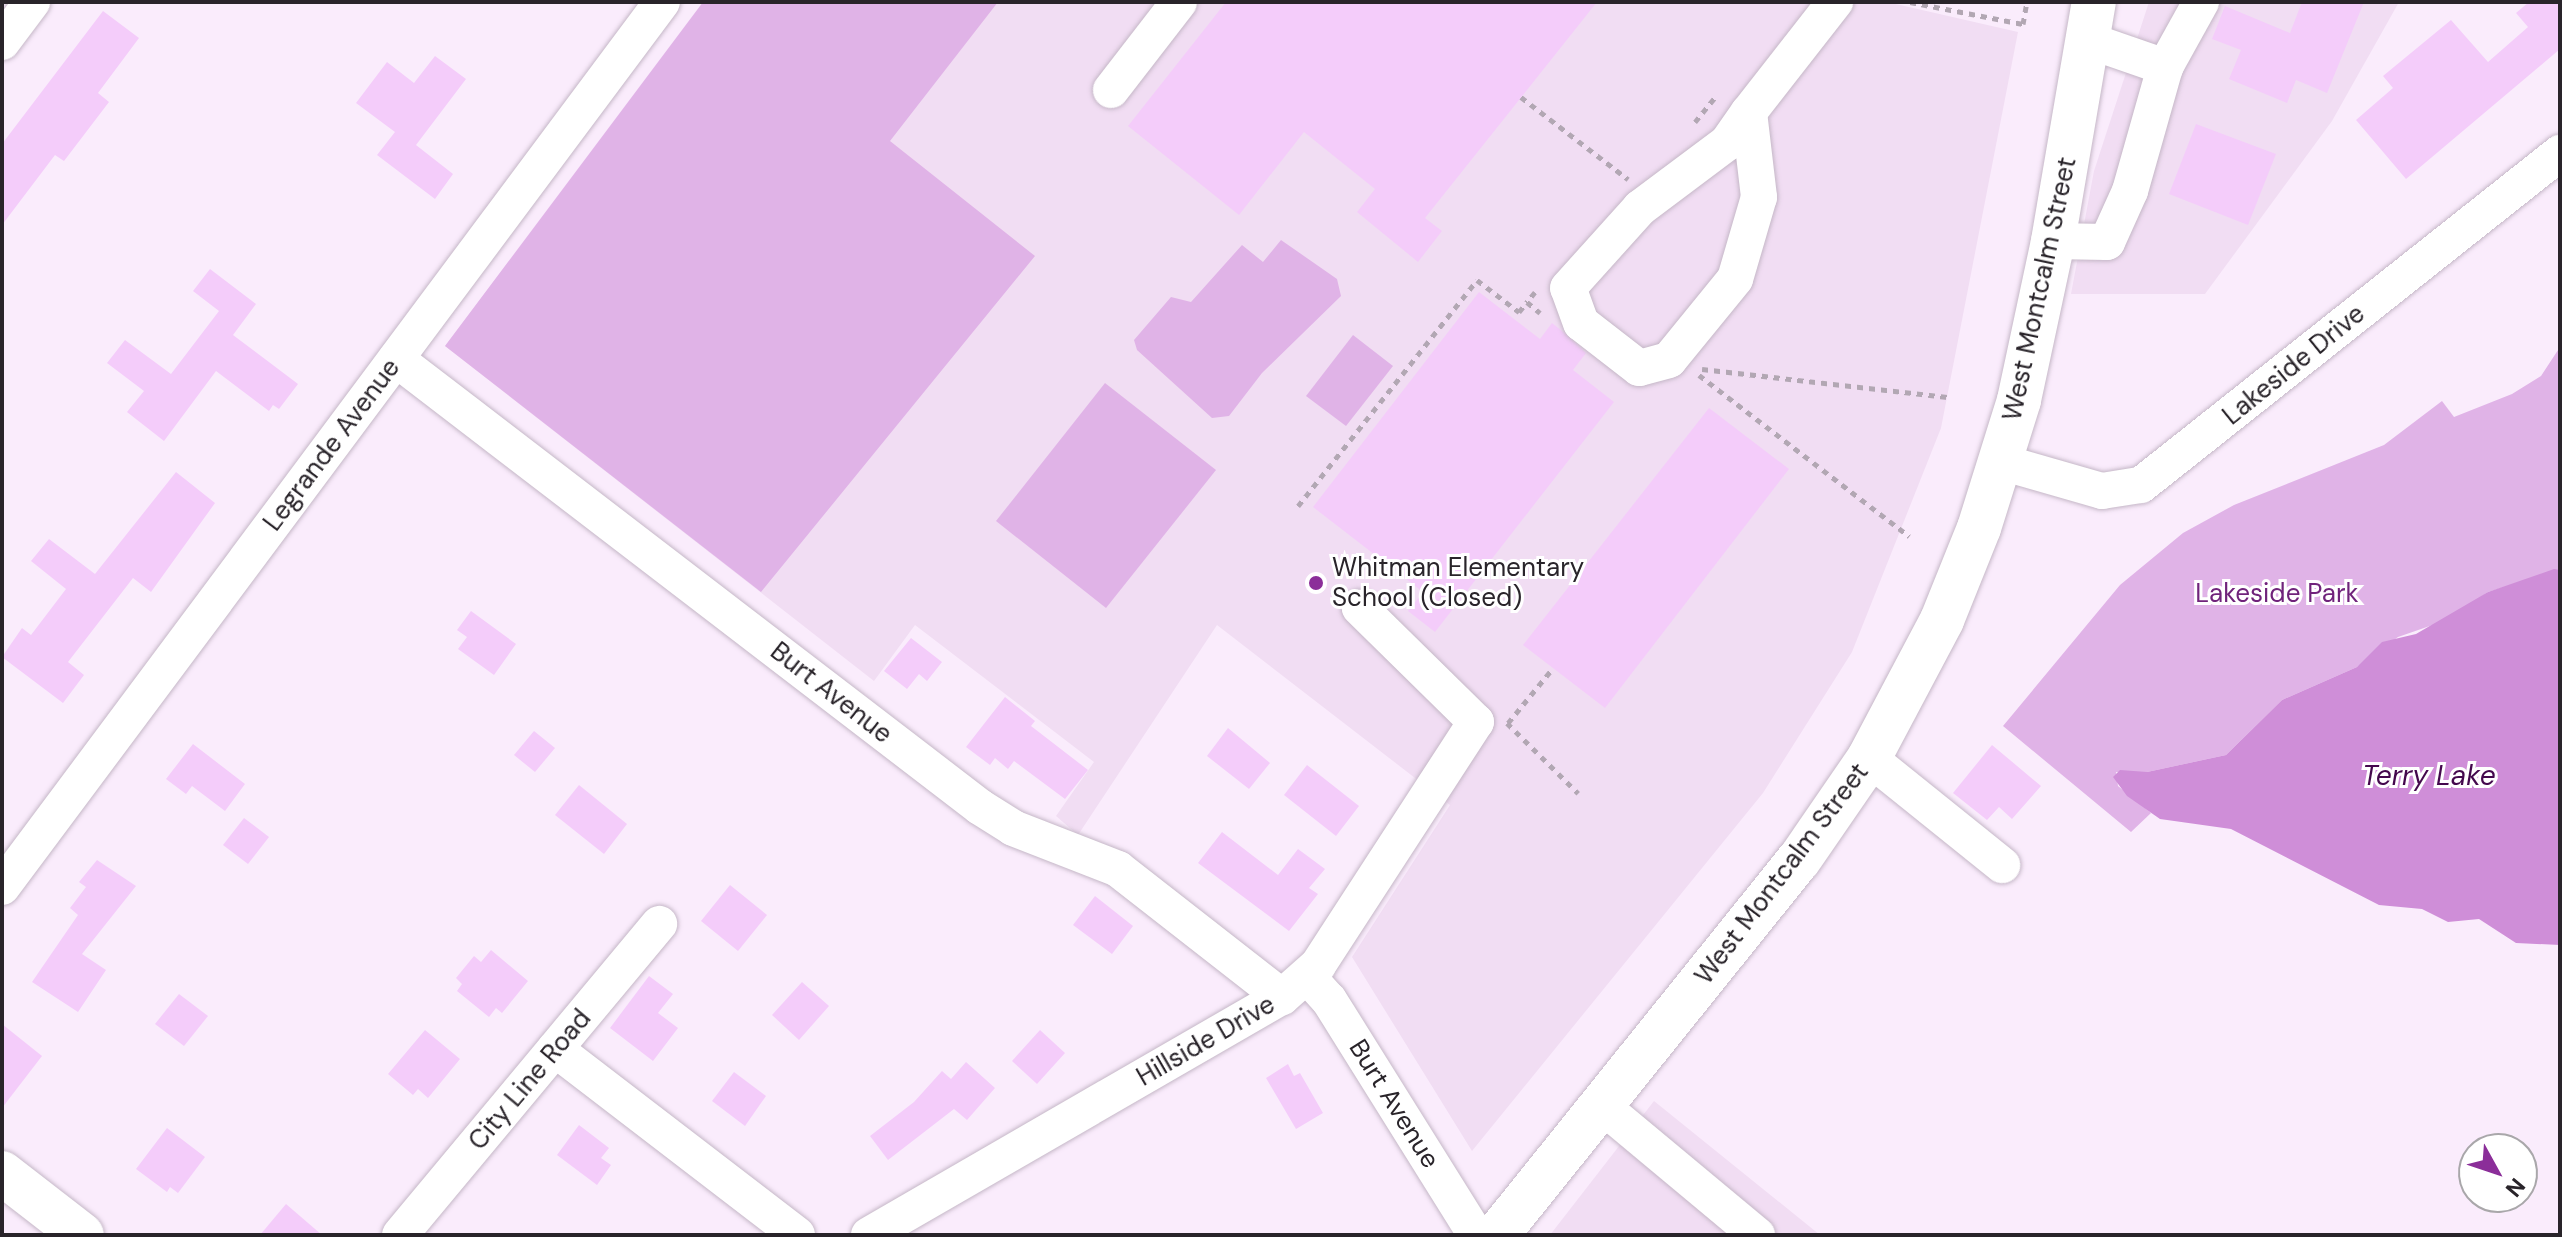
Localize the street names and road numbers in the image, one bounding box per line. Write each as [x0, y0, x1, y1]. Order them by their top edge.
street label: West Montcalm Street [1997, 154, 2083, 424]
street label: Lakeside Drive [2217, 298, 2371, 432]
street label: Legrande Avenue [257, 353, 407, 537]
street label: Burt Avenue [764, 636, 898, 750]
street label: West Montcalm Street [1689, 757, 1875, 991]
street label: Hillside Drive [1131, 989, 1281, 1093]
street label: City Line Road [462, 1004, 598, 1156]
street label: Burt Avenue [1342, 1034, 1446, 1174]

